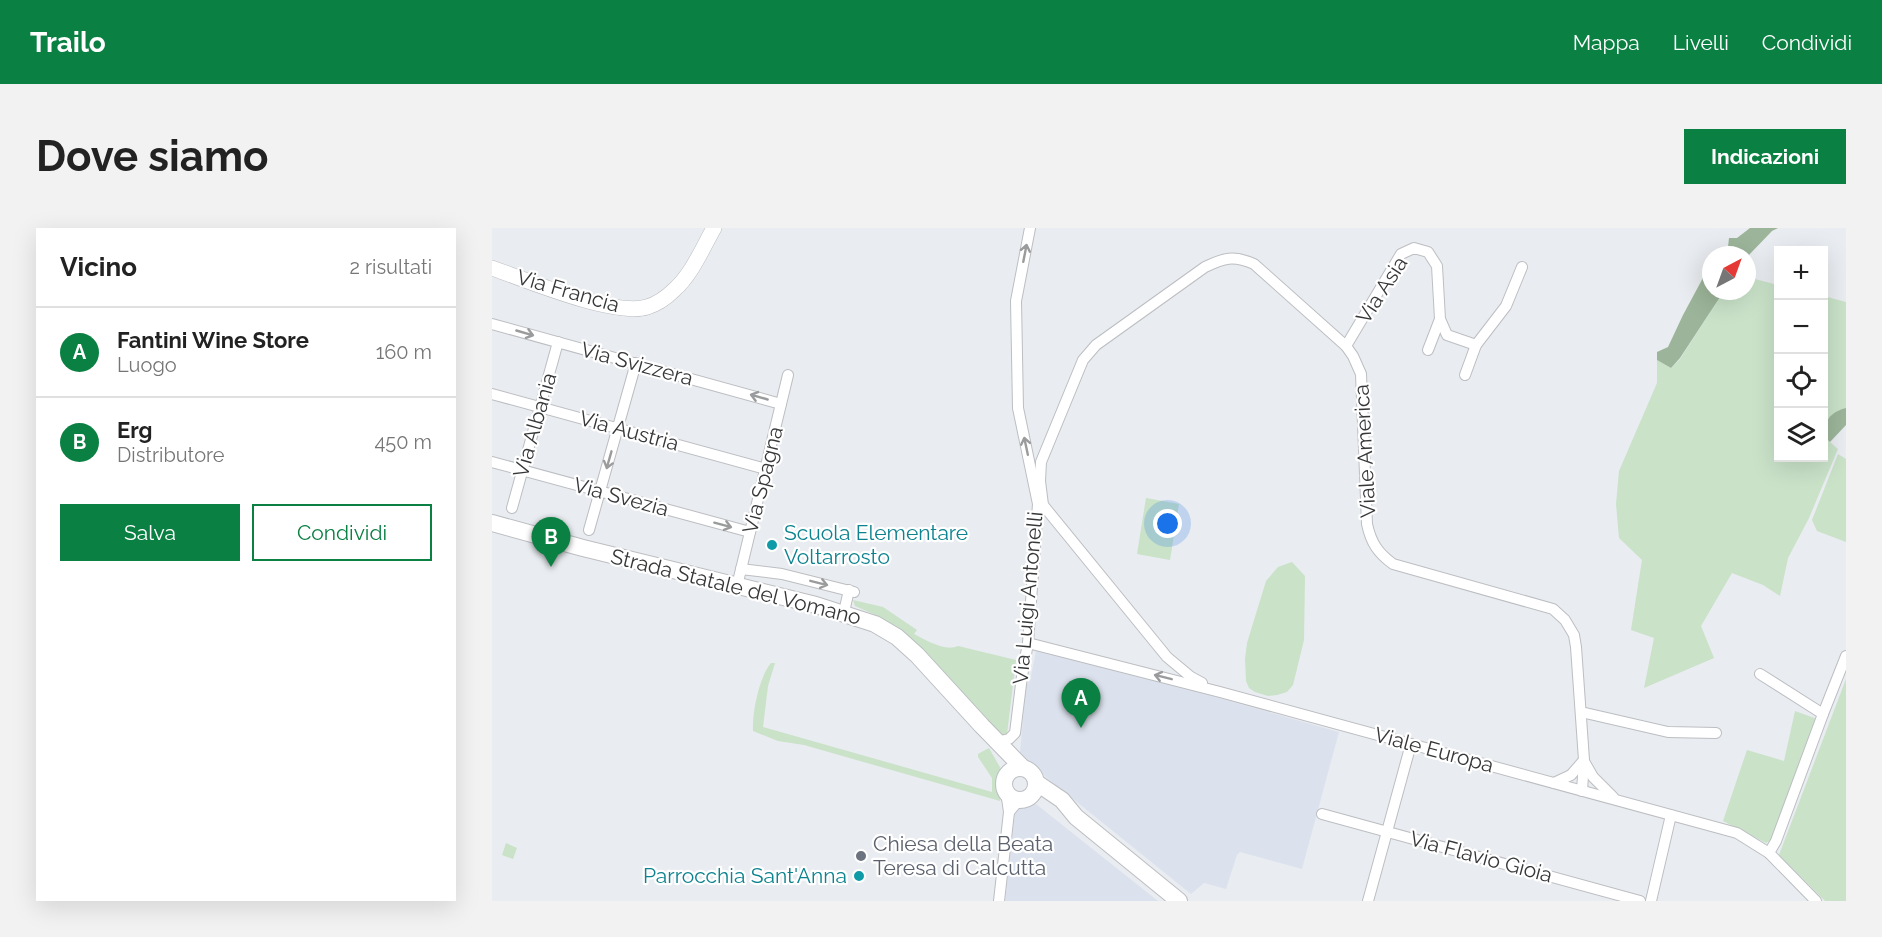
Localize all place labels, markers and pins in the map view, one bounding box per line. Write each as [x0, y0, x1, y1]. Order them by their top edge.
pin: B [532, 518, 570, 567]
place label: Scuola Elementare Voltarrosto [784, 520, 968, 569]
marker: Scuola Elementare Voltarrosto [765, 538, 779, 552]
pin: A [1062, 678, 1100, 728]
place label: Chiesa della Beata Teresa di Calcutta [873, 831, 1053, 880]
marker: Chiesa della Beata Teresa di Calcutta [854, 849, 868, 863]
place label: Parrocchia Sant'Anna [643, 863, 847, 888]
marker: Parrocchia Sant'Anna [852, 869, 866, 883]

